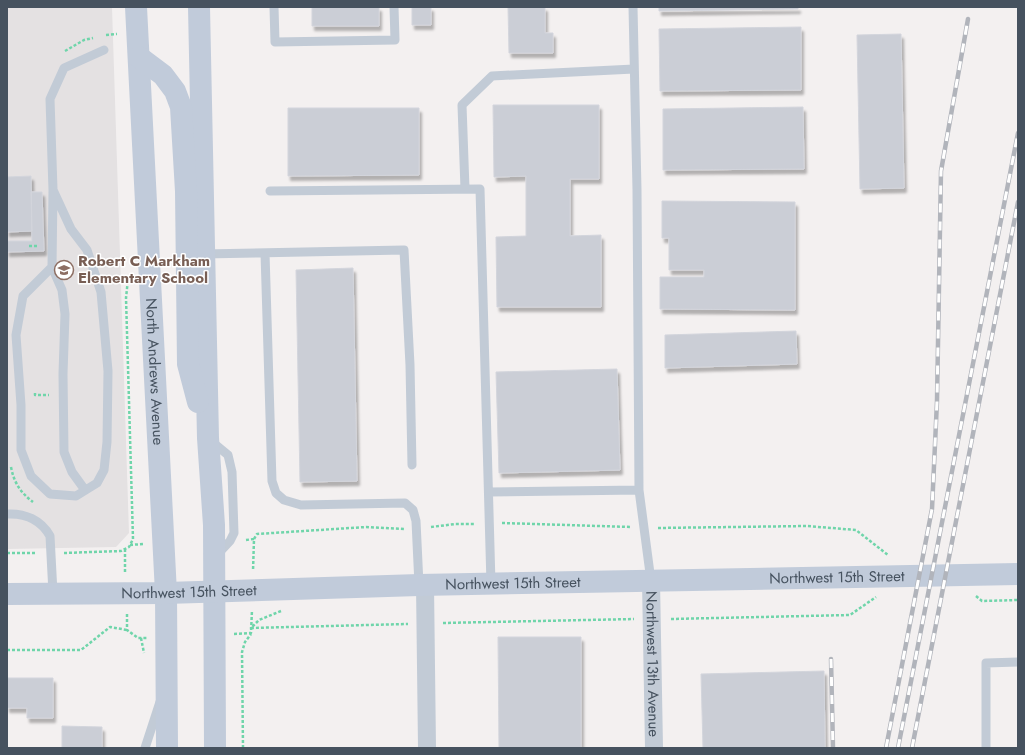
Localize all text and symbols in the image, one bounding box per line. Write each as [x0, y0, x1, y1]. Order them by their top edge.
place label: Robert C Markham Elementary School [78, 250, 210, 289]
school or university icon: Robert C Markham Elementary School [53, 259, 75, 281]
street label: North Andrews Avenue [140, 297, 169, 446]
street label: Northwest 15th Street [769, 565, 905, 590]
street label: Northwest 15th Street [445, 571, 581, 596]
street label: Northwest 15th Street [121, 579, 257, 604]
street label: Northwest 13th Avenue [640, 591, 665, 737]

